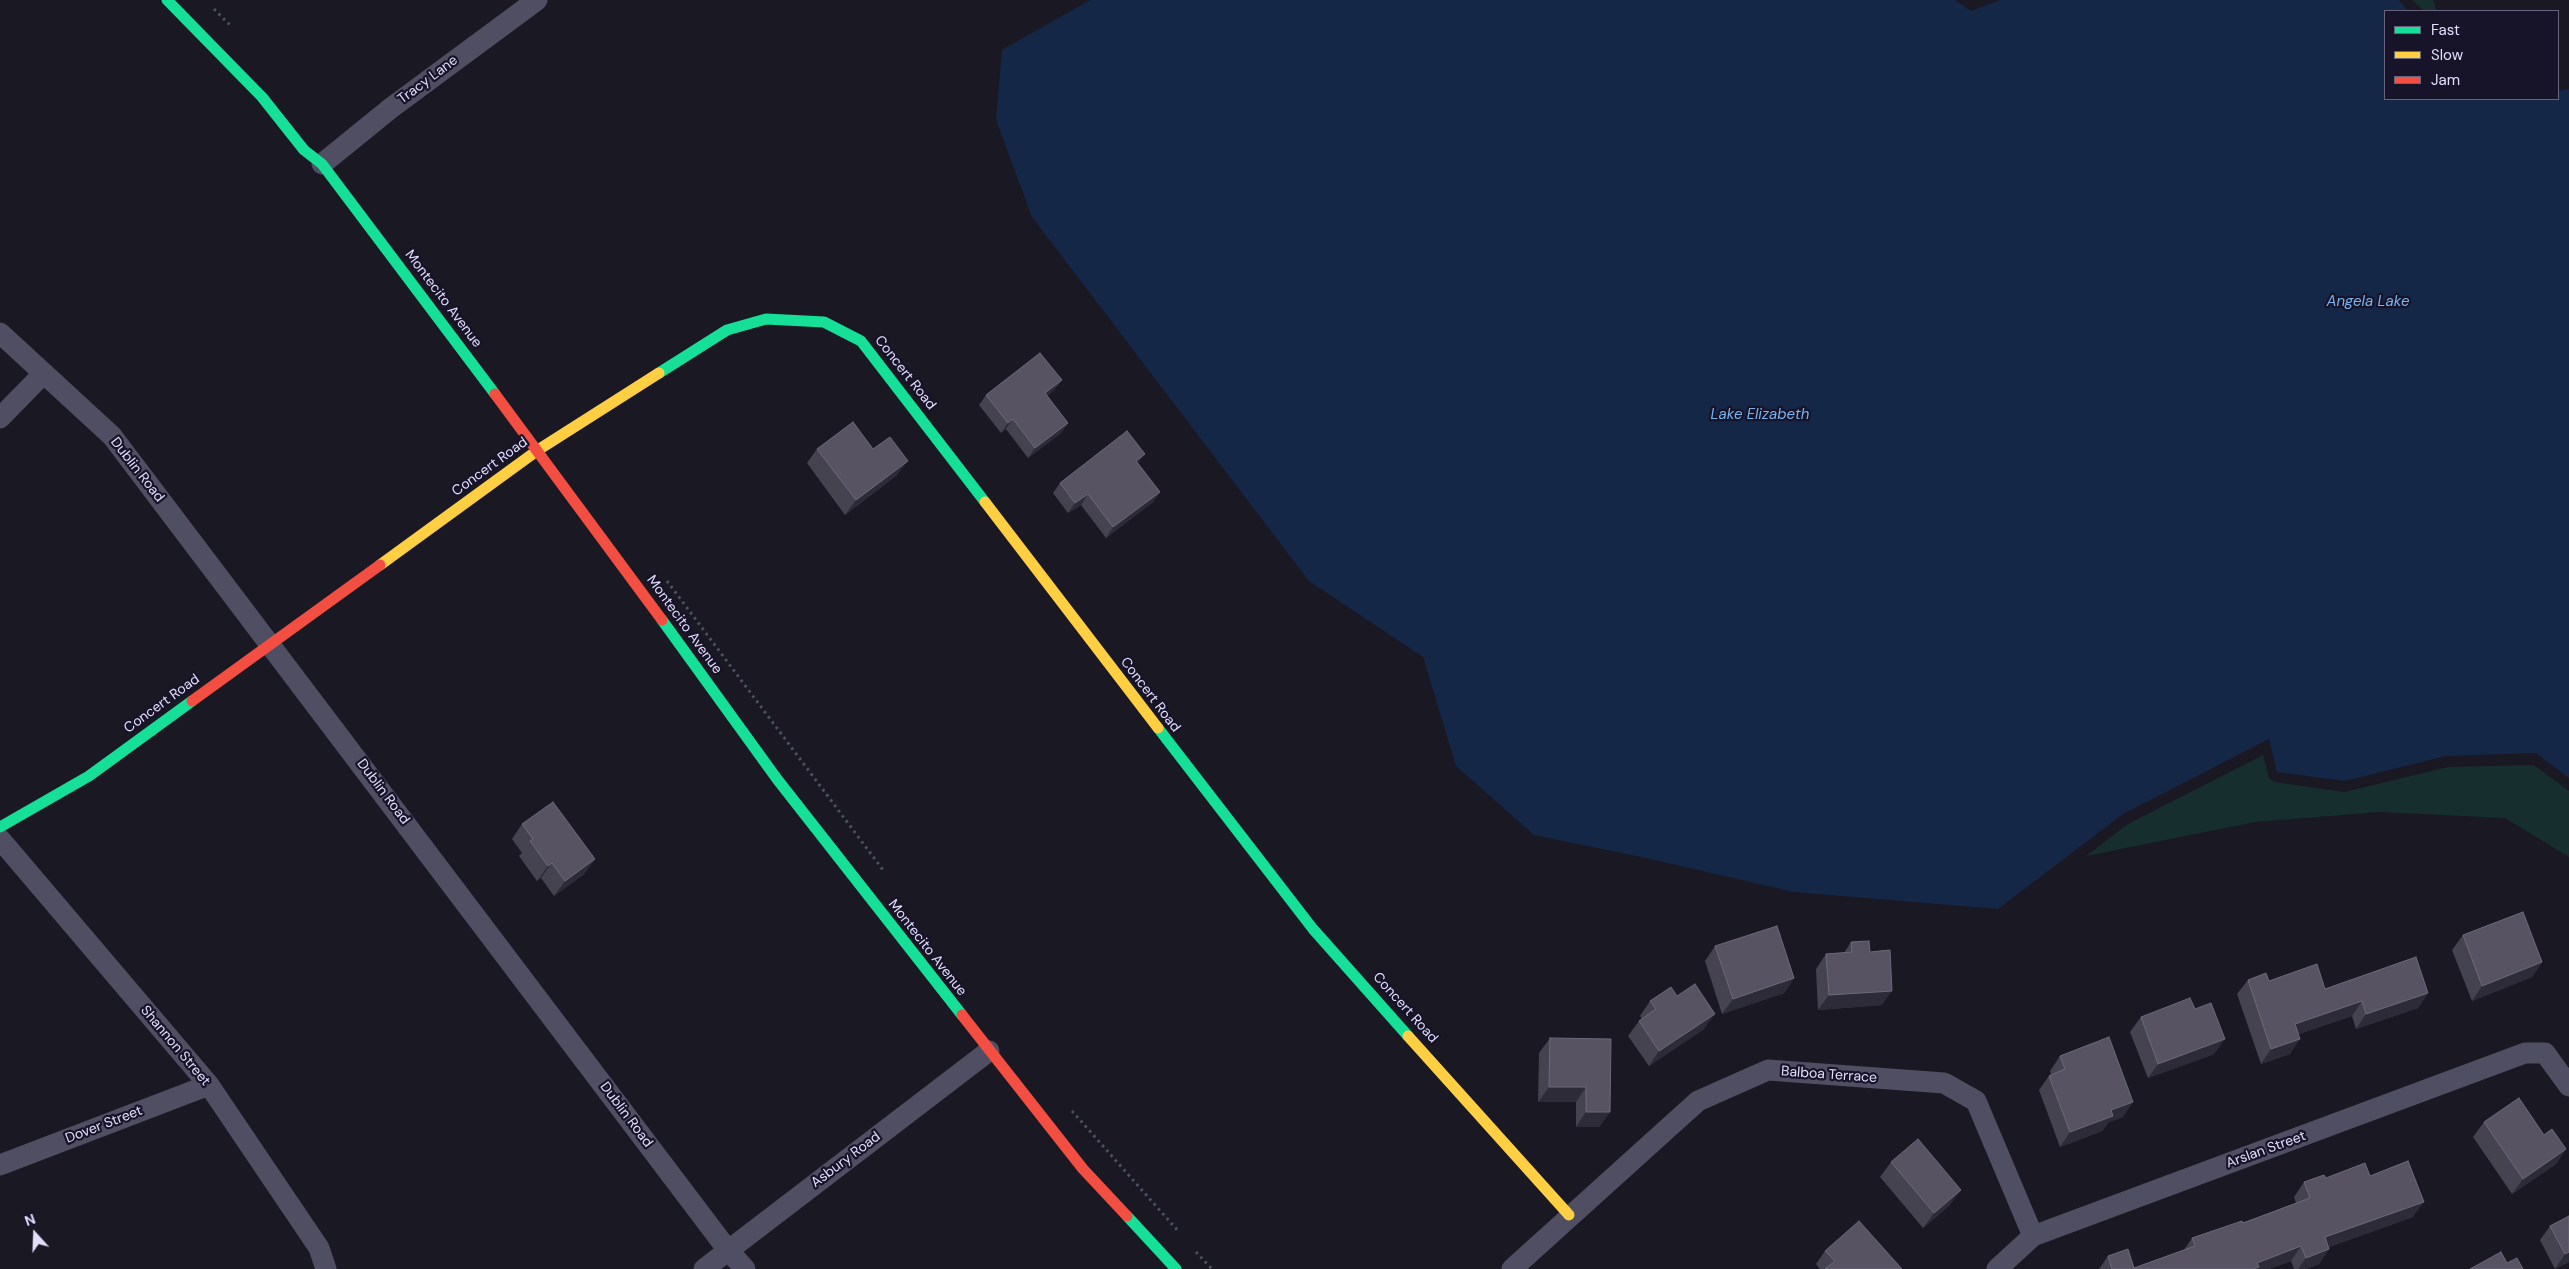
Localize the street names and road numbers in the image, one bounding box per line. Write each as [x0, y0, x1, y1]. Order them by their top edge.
street label: Tracy Lane [395, 52, 461, 108]
street label: Montecito Avenue [401, 247, 485, 351]
street label: Concert Road [871, 333, 939, 413]
street label: Dublin Road [107, 434, 167, 506]
street label: Concert Road [449, 434, 531, 500]
street label: Montecito Avenue [643, 572, 725, 678]
street label: Concert Road [1116, 654, 1184, 736]
street label: Concert Road [121, 671, 203, 737]
street label: Dublin Road [353, 756, 413, 828]
street label: Montecito Avenue [884, 896, 970, 1000]
street label: Concert Road [1369, 969, 1441, 1047]
street label: Shannon Street [137, 1002, 213, 1090]
street label: Balboa Terrace [1780, 1063, 1878, 1087]
street label: Dublin Road [596, 1079, 656, 1151]
street label: Dover Street [63, 1103, 145, 1147]
street label: Asbury Road [808, 1128, 884, 1192]
street label: Arslan Street [2224, 1128, 2308, 1172]

